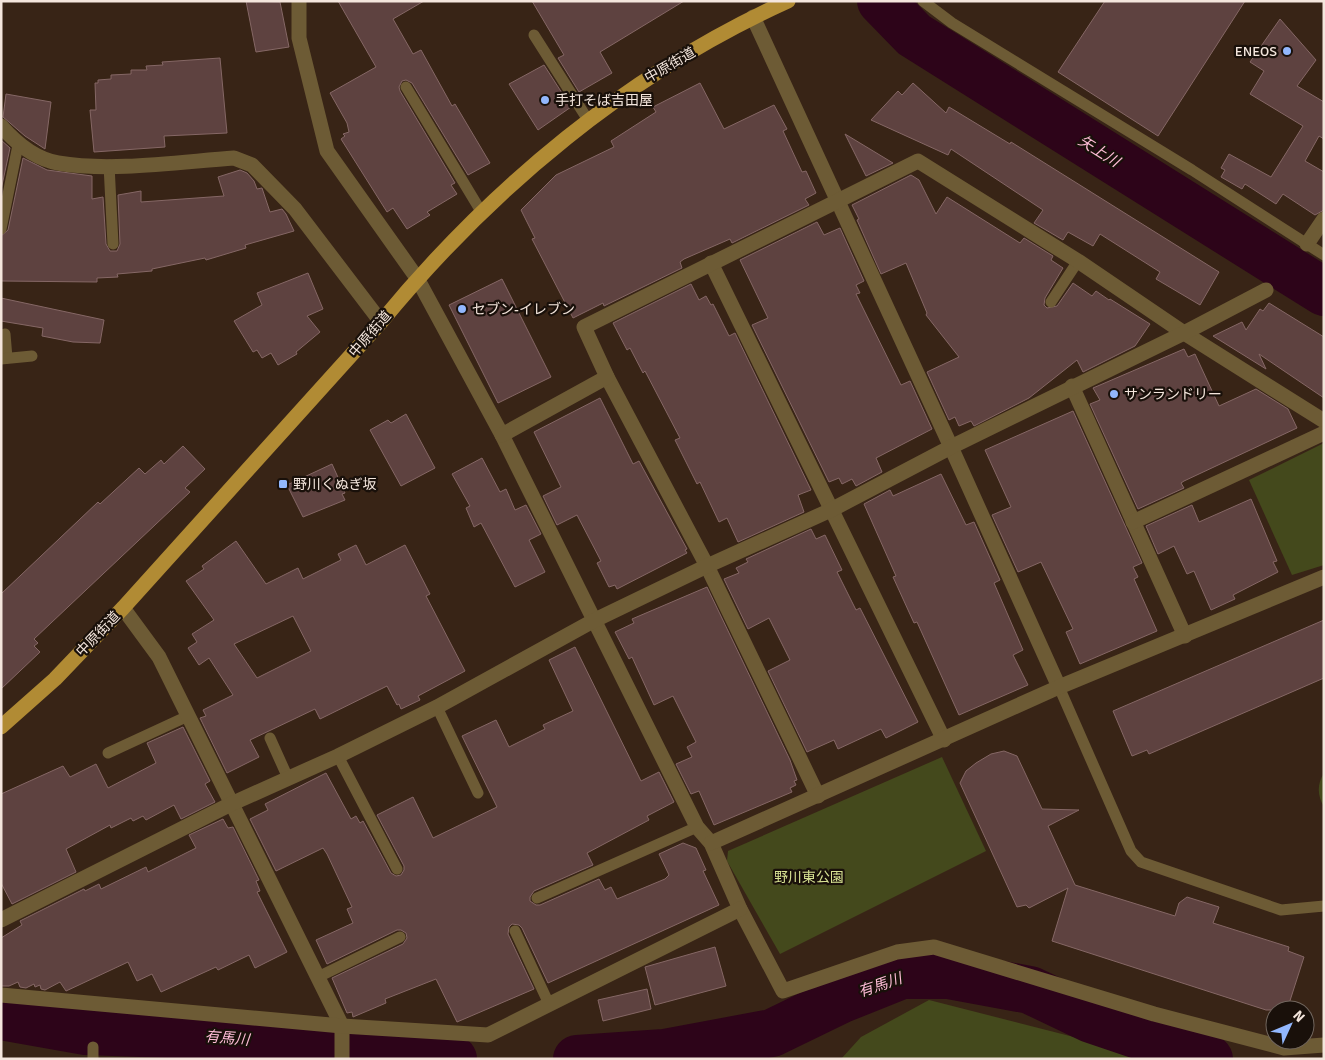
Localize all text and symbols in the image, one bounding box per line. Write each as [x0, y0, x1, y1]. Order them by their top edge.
place label: ENEOS [1235, 43, 1277, 60]
street label: 中原街道 [642, 44, 698, 86]
marker: ENEOS [1281, 45, 1293, 57]
place label: 手打そば吉田屋 [555, 92, 653, 109]
marker: 手打そば吉田屋 [539, 94, 551, 106]
water label: 矢上川 [1075, 131, 1125, 172]
place label: セブン-イレブン [472, 301, 575, 318]
marker: セブン-イレブン [456, 303, 468, 315]
street label: 中原街道 [345, 307, 395, 361]
place label: サンランドリー [1124, 386, 1222, 403]
marker: サンランドリー [1108, 388, 1120, 400]
place label: 野川くぬぎ坂 [293, 476, 377, 493]
marker: 野川くぬぎ坂 [277, 478, 289, 490]
street label: 中原街道 [72, 608, 124, 660]
park label: 野川東公園 [774, 869, 844, 886]
water label: 有馬川 [856, 969, 906, 1001]
north arrow [1265, 1000, 1315, 1050]
text: N [1289, 1007, 1308, 1026]
water label: 有馬川 [204, 1027, 252, 1049]

